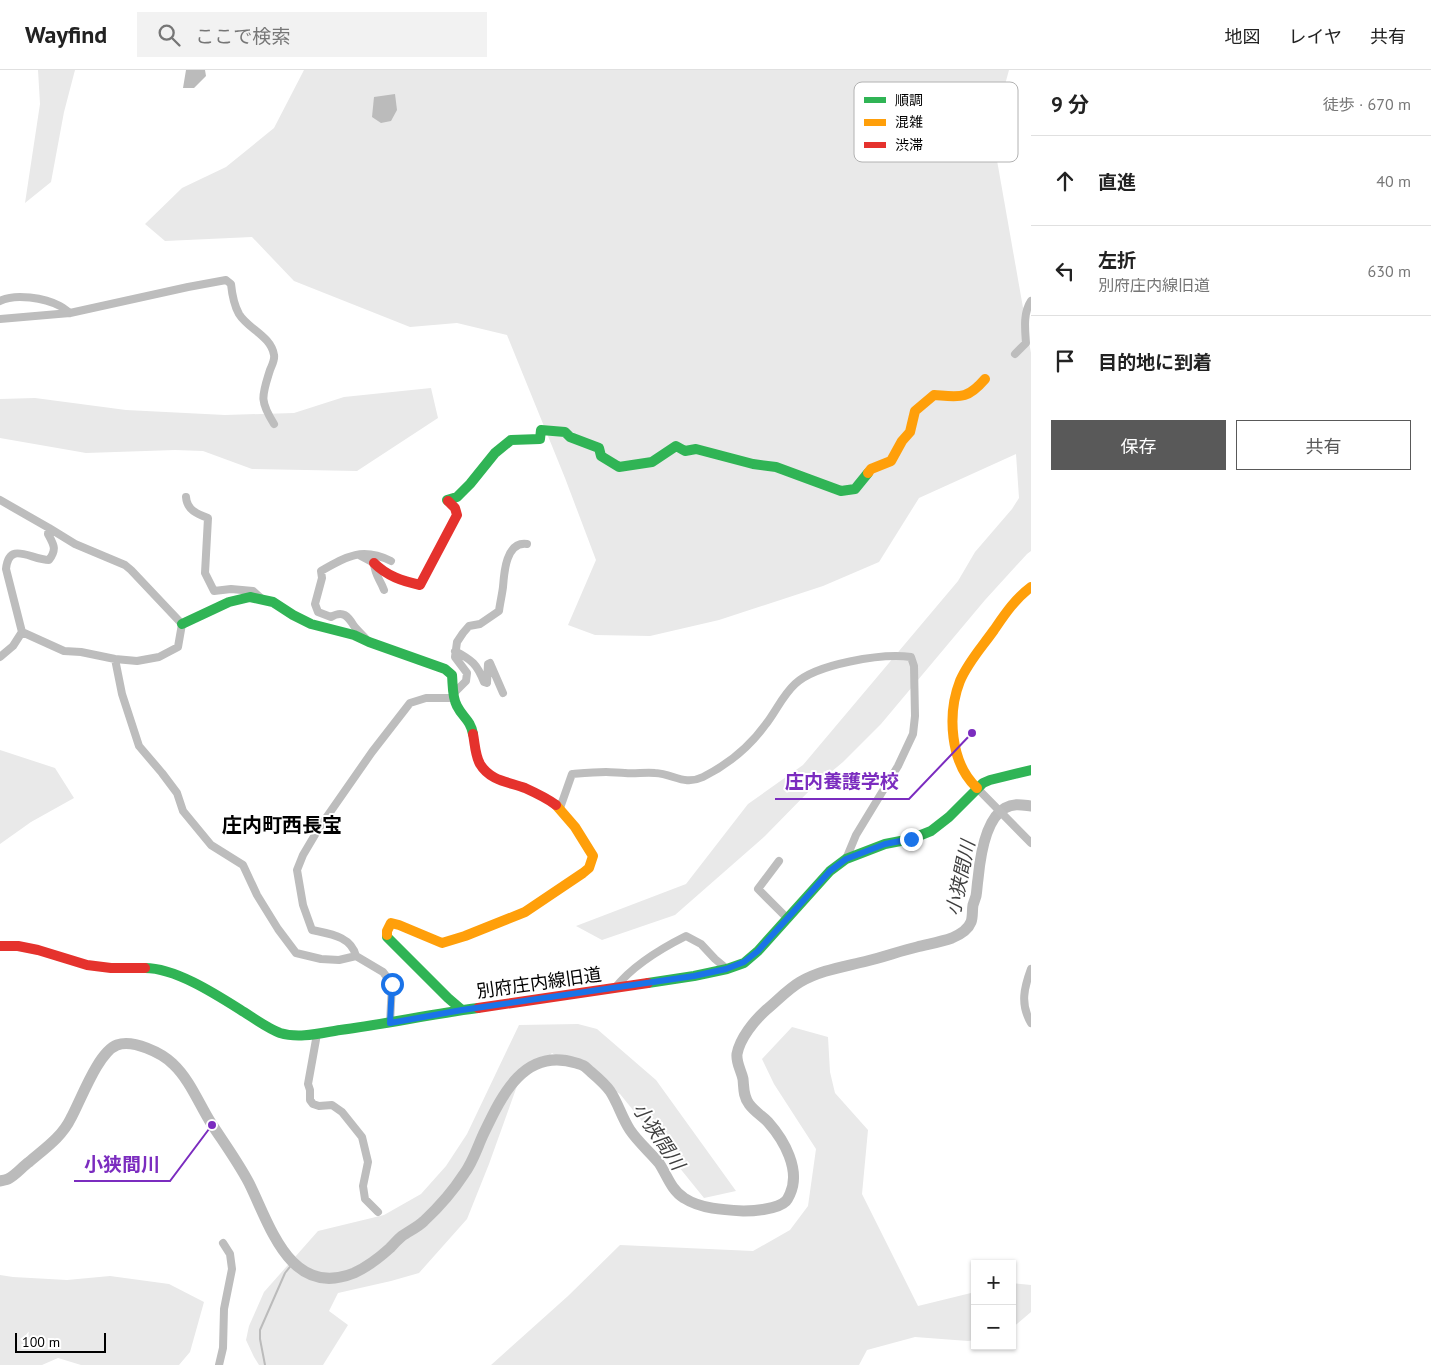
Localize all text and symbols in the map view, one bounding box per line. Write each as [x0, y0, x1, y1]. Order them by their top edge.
search box [137, 12, 487, 57]
text: Wayfind [25, 19, 107, 50]
icon: search [155, 21, 183, 49]
text: ここで検索 [195, 24, 290, 48]
text: 地図 [1225, 25, 1261, 48]
text: レイヤ [1289, 25, 1342, 48]
text: 共有 [1370, 25, 1406, 48]
legend [854, 82, 1018, 162]
text: 順調 [895, 91, 923, 109]
text: 9 分 [1051, 91, 1089, 118]
text: 徒歩 · 670 m [1323, 94, 1411, 114]
text: 混雑 [895, 113, 923, 131]
text: 渋滞 [895, 136, 923, 154]
icon: ahead [1051, 167, 1079, 195]
text: 直進 [1098, 170, 1136, 194]
text: 40 m [1376, 171, 1411, 191]
text: 左折 [1098, 248, 1136, 272]
icon: left [1051, 257, 1079, 285]
text: 630 m [1368, 261, 1411, 281]
text: 別府庄内線旧道 [1098, 275, 1210, 295]
icon: arrive [1051, 347, 1079, 375]
text: 目的地に到着 [1098, 350, 1212, 374]
button: 保存 [1051, 420, 1226, 470]
button: 共有 [1236, 420, 1411, 470]
callout: 庄内養護学校 [775, 765, 909, 799]
text: 庄内養護学校 [785, 769, 899, 793]
district label: 庄内町西長宝 [222, 812, 342, 838]
route end [900, 828, 923, 851]
water label: 小狭間川 [940, 836, 980, 918]
street label: 別府庄内線旧道 [475, 962, 603, 1003]
route start [381, 973, 404, 996]
water label: 小狭間川 [628, 1098, 691, 1176]
callout: 小狭間川 [74, 1147, 170, 1181]
text: 小狭間川 [84, 1152, 160, 1176]
map controls [971, 1260, 1016, 1350]
button: + [971, 1260, 1016, 1305]
button: − [971, 1305, 1016, 1350]
scale bar [15, 1330, 106, 1353]
text: 100 m [22, 1333, 60, 1351]

